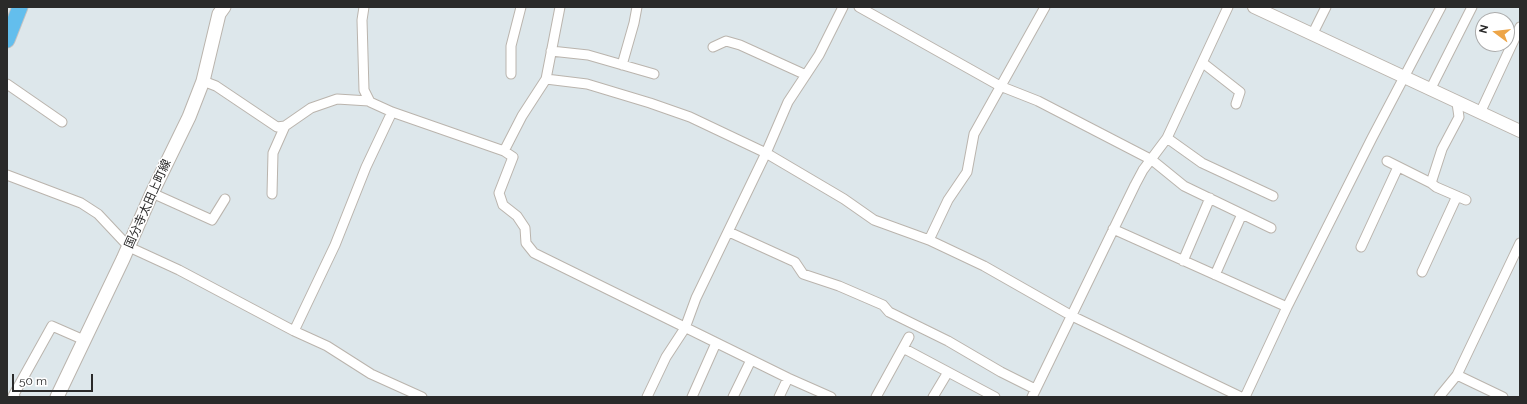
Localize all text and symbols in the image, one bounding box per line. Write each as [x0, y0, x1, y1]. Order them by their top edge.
north arrow [1475, 12, 1515, 52]
text: N [1477, 23, 1491, 35]
street label: 国分寺太田上町線 [122, 157, 174, 251]
scale bar [14, 366, 95, 392]
text: 50 m [19, 374, 47, 388]

